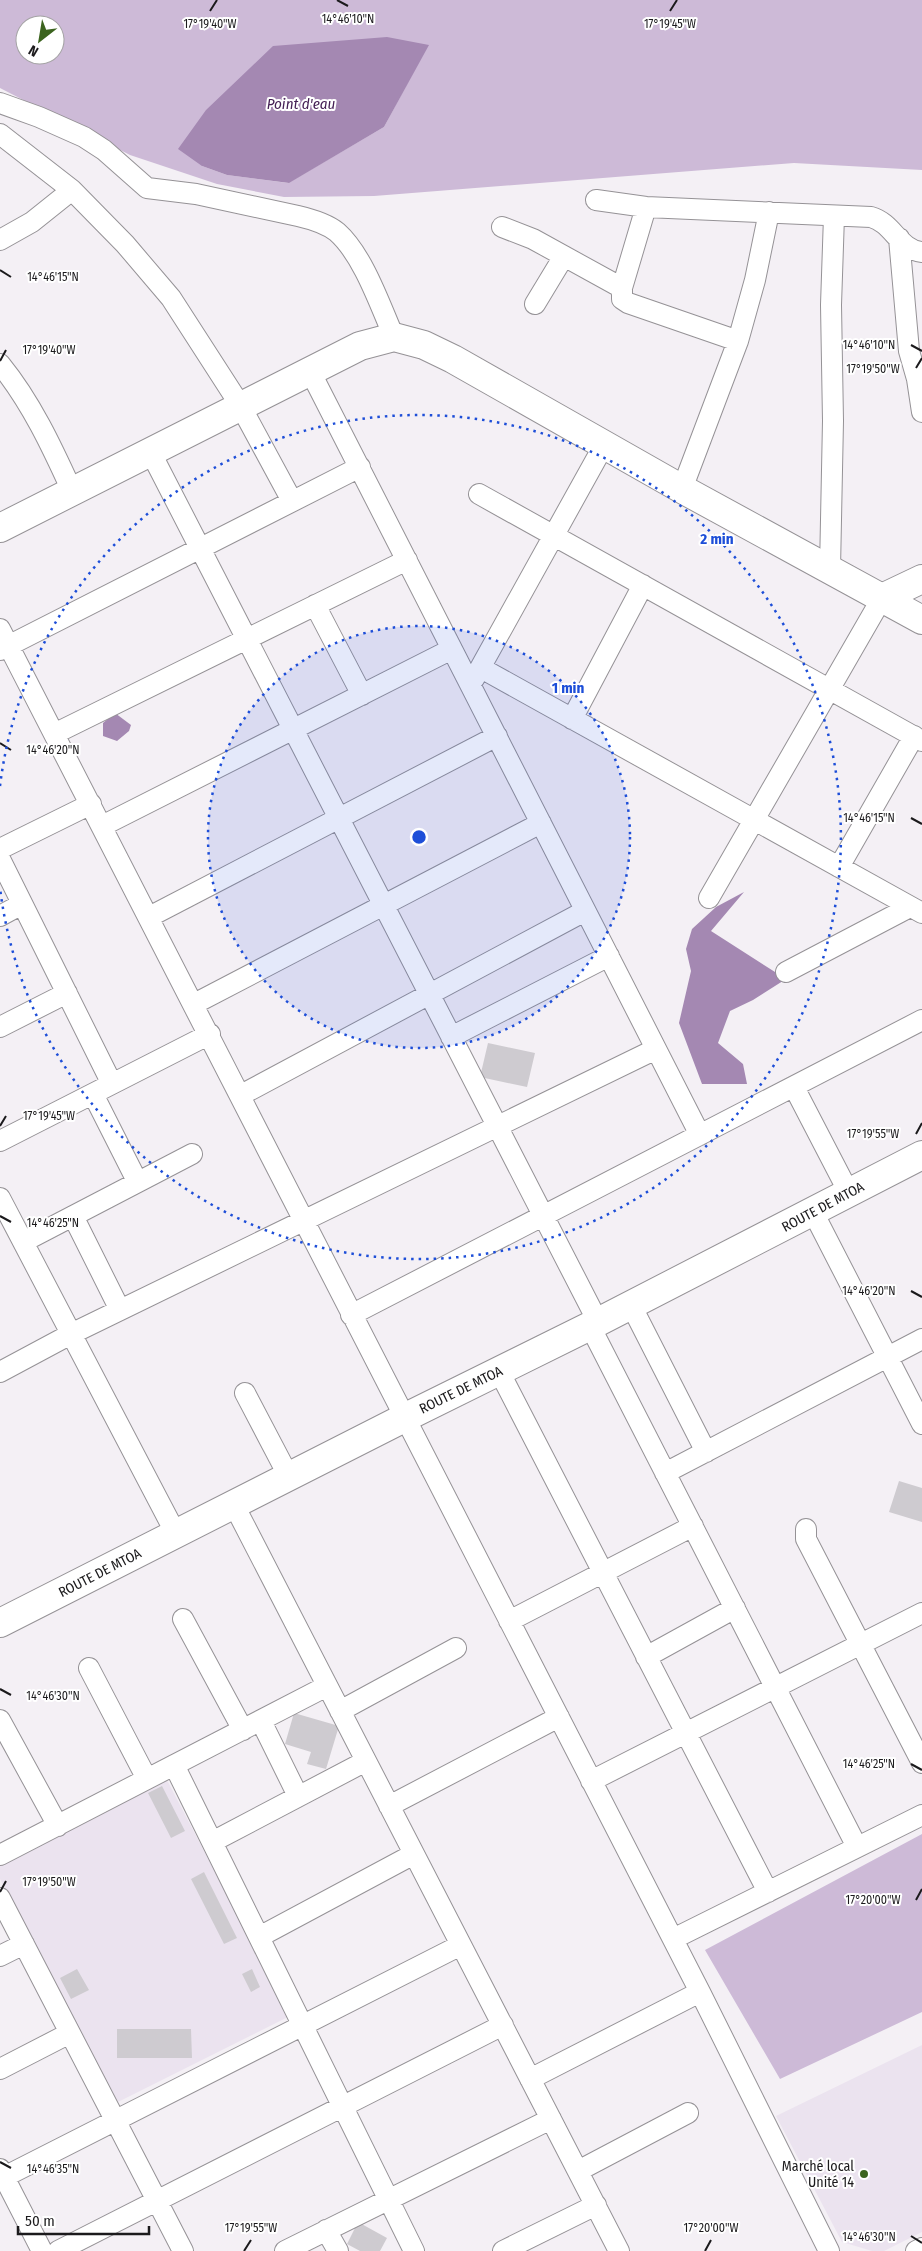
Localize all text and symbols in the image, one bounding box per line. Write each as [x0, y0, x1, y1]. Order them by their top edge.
text: 14°46'10"N [322, 12, 374, 26]
north arrow [15, 15, 65, 65]
text: 17°19'40"W [183, 17, 237, 31]
text: 17°19'45"W [644, 17, 696, 31]
text: N [26, 41, 42, 60]
water label: Point d'eau [267, 95, 335, 113]
text: 14°46'15"N [27, 270, 79, 284]
text: 14°46'10"N [843, 338, 895, 352]
text: 17°19'40"W [22, 343, 76, 357]
text: 17°19'50"W [846, 362, 900, 376]
text: 2 min [699, 530, 734, 548]
text: 1 min [552, 679, 584, 697]
text: 14°46'20"N [26, 743, 80, 757]
text: 14°46'15"N [843, 811, 895, 825]
centre of rings [410, 828, 428, 846]
text: 17°19'45"W [23, 1109, 75, 1123]
text: 17°19'55"W [847, 1127, 899, 1141]
street label: ROUTE DE MTOA [779, 1178, 868, 1236]
text: 14°46'25"N [27, 1216, 79, 1230]
text: 14°46'20"N [842, 1284, 896, 1298]
street label: ROUTE DE MTOA [417, 1362, 506, 1418]
street label: ROUTE DE MTOA [56, 1545, 145, 1601]
text: 14°46'30"N [26, 1689, 80, 1703]
text: 14°46'25"N [843, 1757, 895, 1771]
text: 17°19'50"W [22, 1875, 76, 1889]
text: 17°20'00"W [846, 1893, 900, 1907]
place label: Marché local Unité 14 [782, 2158, 854, 2191]
text: 14°46'35"N [27, 2162, 79, 2176]
marker: Marché local Unité 14 [858, 2168, 870, 2180]
scale bar [18, 2204, 149, 2236]
text: 50 m [25, 2212, 55, 2230]
text: 17°19'55"W [225, 2221, 277, 2235]
text: 17°20'00"W [684, 2221, 738, 2235]
text: 14°46'30"N [842, 2230, 896, 2244]

